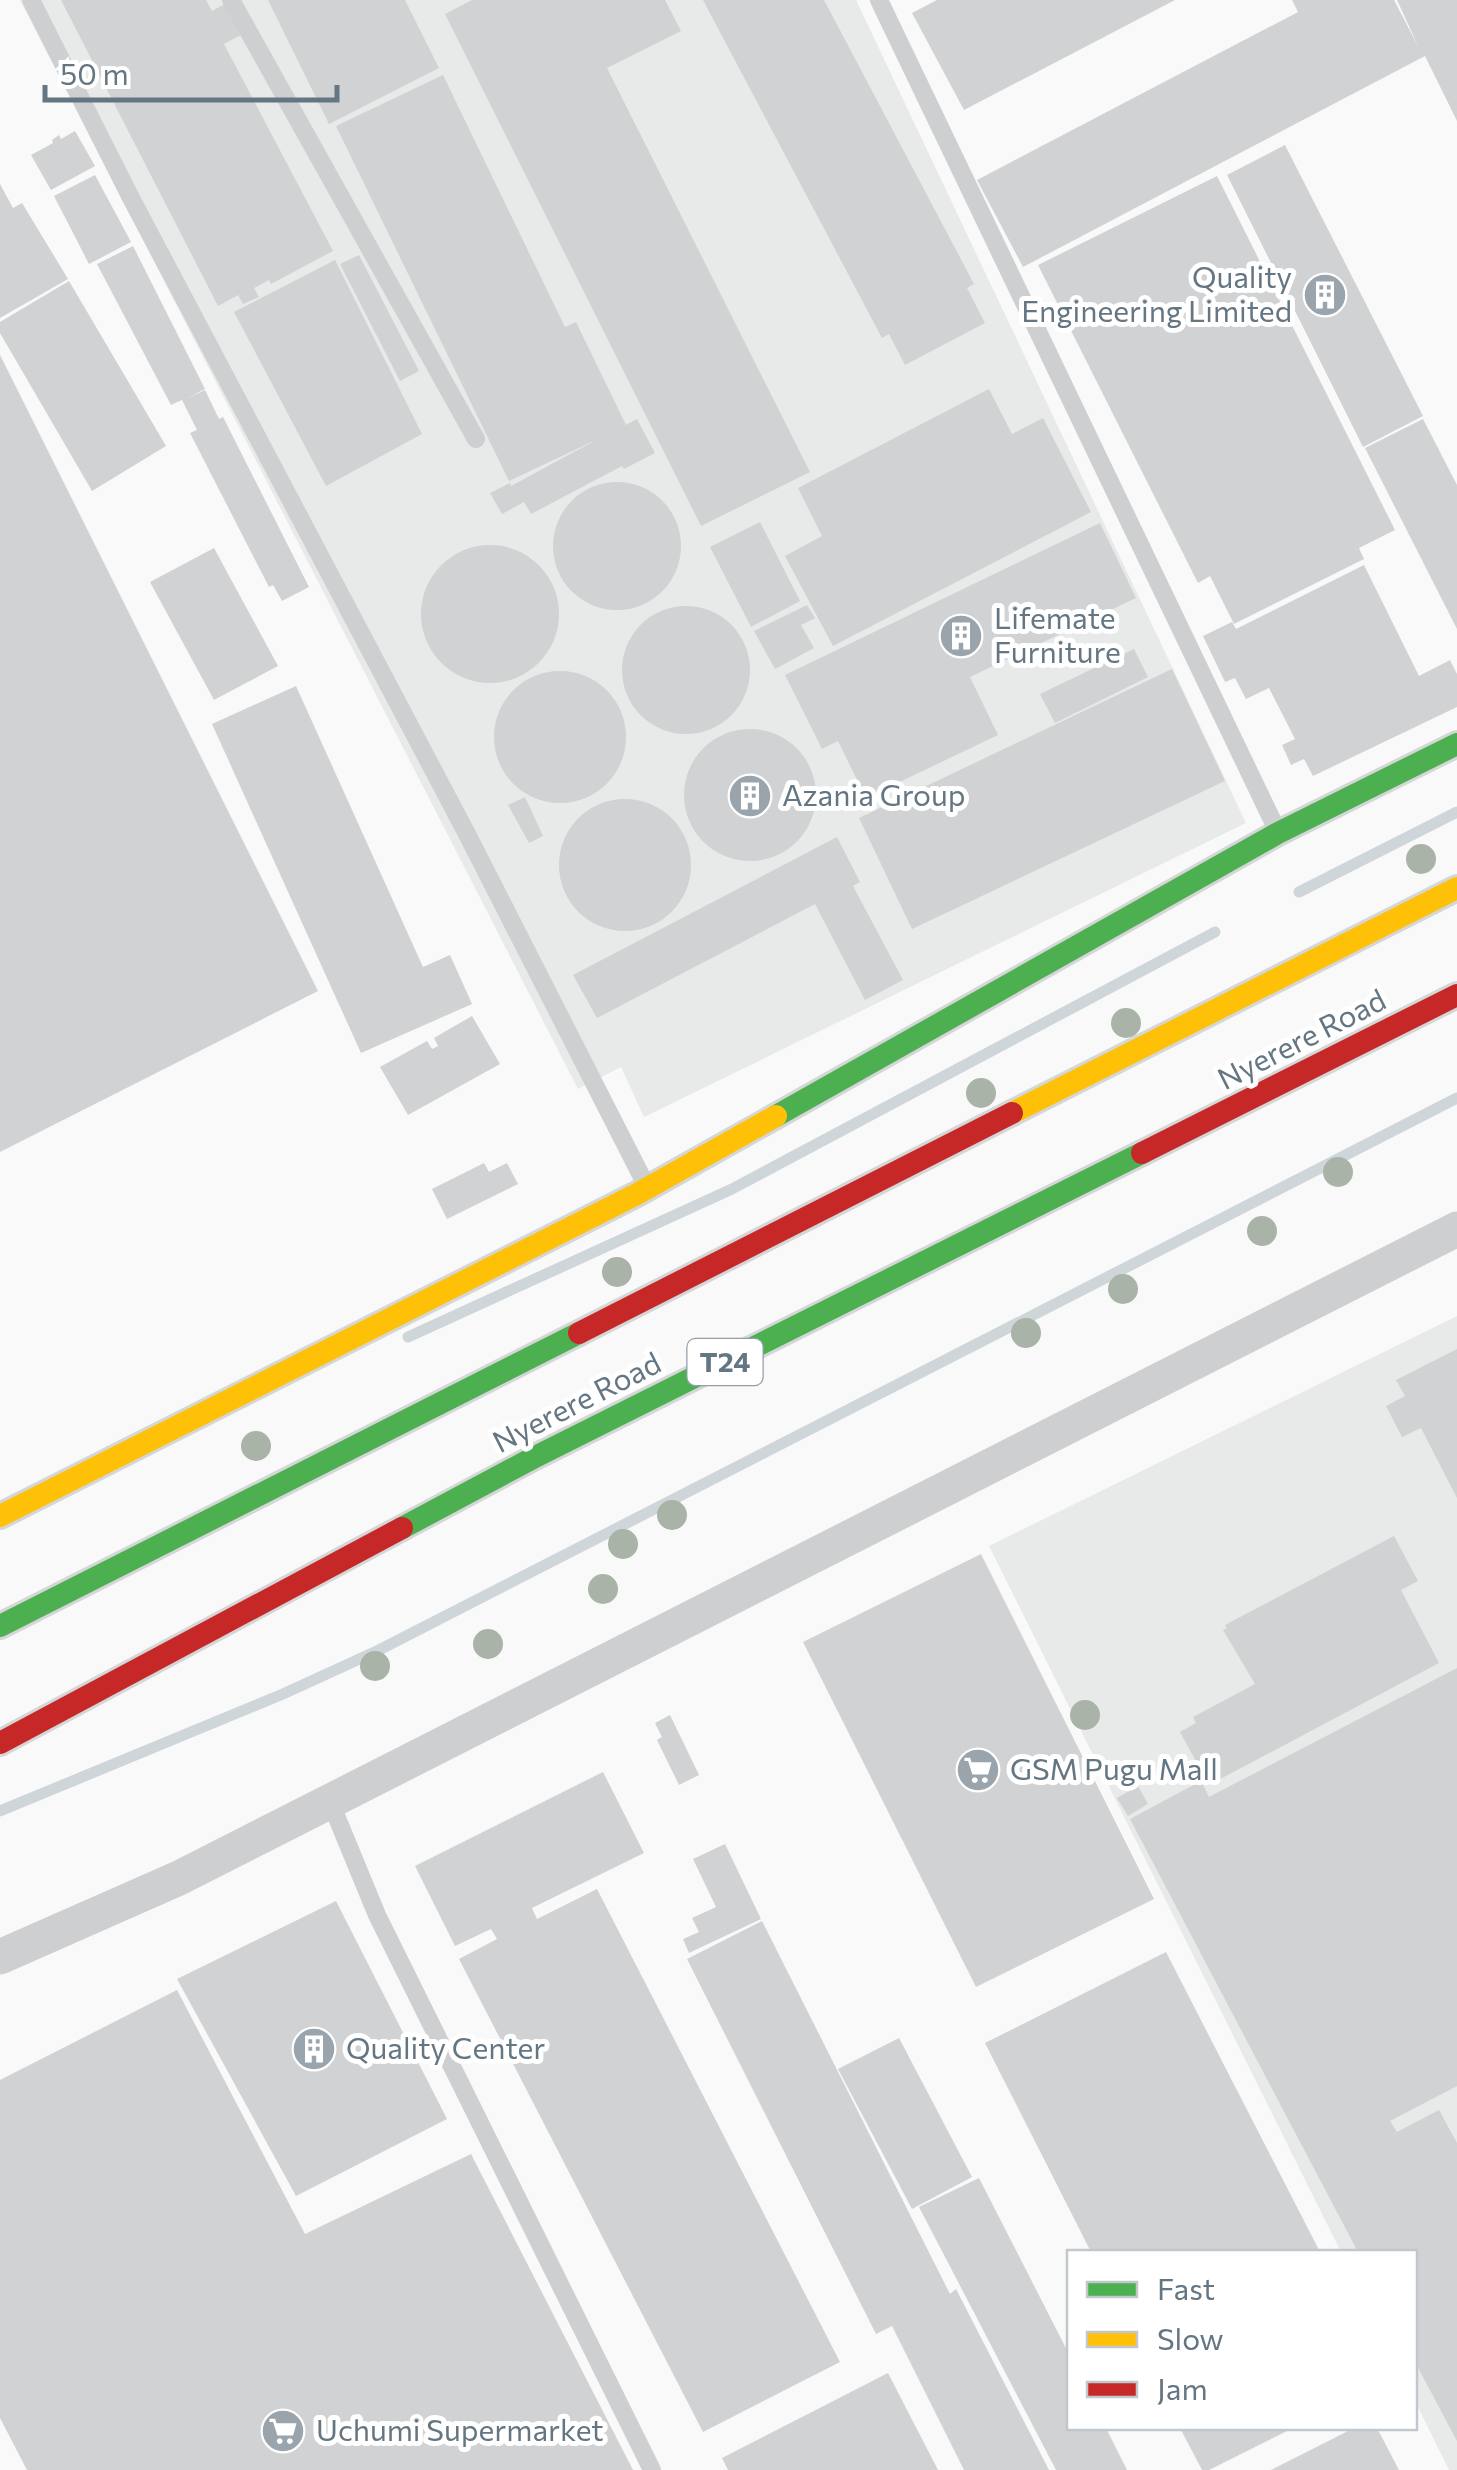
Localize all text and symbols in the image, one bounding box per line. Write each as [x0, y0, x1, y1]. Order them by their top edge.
scale bar [45, 40, 338, 102]
text: 50 m [60, 54, 129, 91]
place label: Quality Engineering Limited [1021, 257, 1292, 328]
building icon: Quality Engineering Limited [1302, 272, 1348, 318]
place label: Lifemate Furniture [994, 598, 1121, 669]
building icon: Lifemate Furniture [938, 613, 984, 659]
building icon: Azania Group [727, 773, 773, 819]
place label: Azania Group [782, 775, 966, 812]
street label: Nyerere Road [1211, 980, 1391, 1096]
road number: T24 [688, 1339, 762, 1385]
street label: Nyerere Road [486, 1343, 666, 1459]
supermarket icon: GSM Pugu Mall [955, 1747, 1001, 1793]
place label: GSM Pugu Mall [1010, 1749, 1218, 1786]
building icon: Quality Center [291, 2026, 337, 2072]
place label: Quality Center [346, 2028, 545, 2065]
legend [1067, 2250, 1417, 2430]
text: Fast [1157, 2269, 1215, 2306]
text: Slow [1157, 2319, 1224, 2356]
text: Jam [1157, 2369, 1208, 2406]
supermarket icon: Uchumi Supermarket [260, 2408, 306, 2454]
place label: Uchumi Supermarket [316, 2410, 604, 2447]

